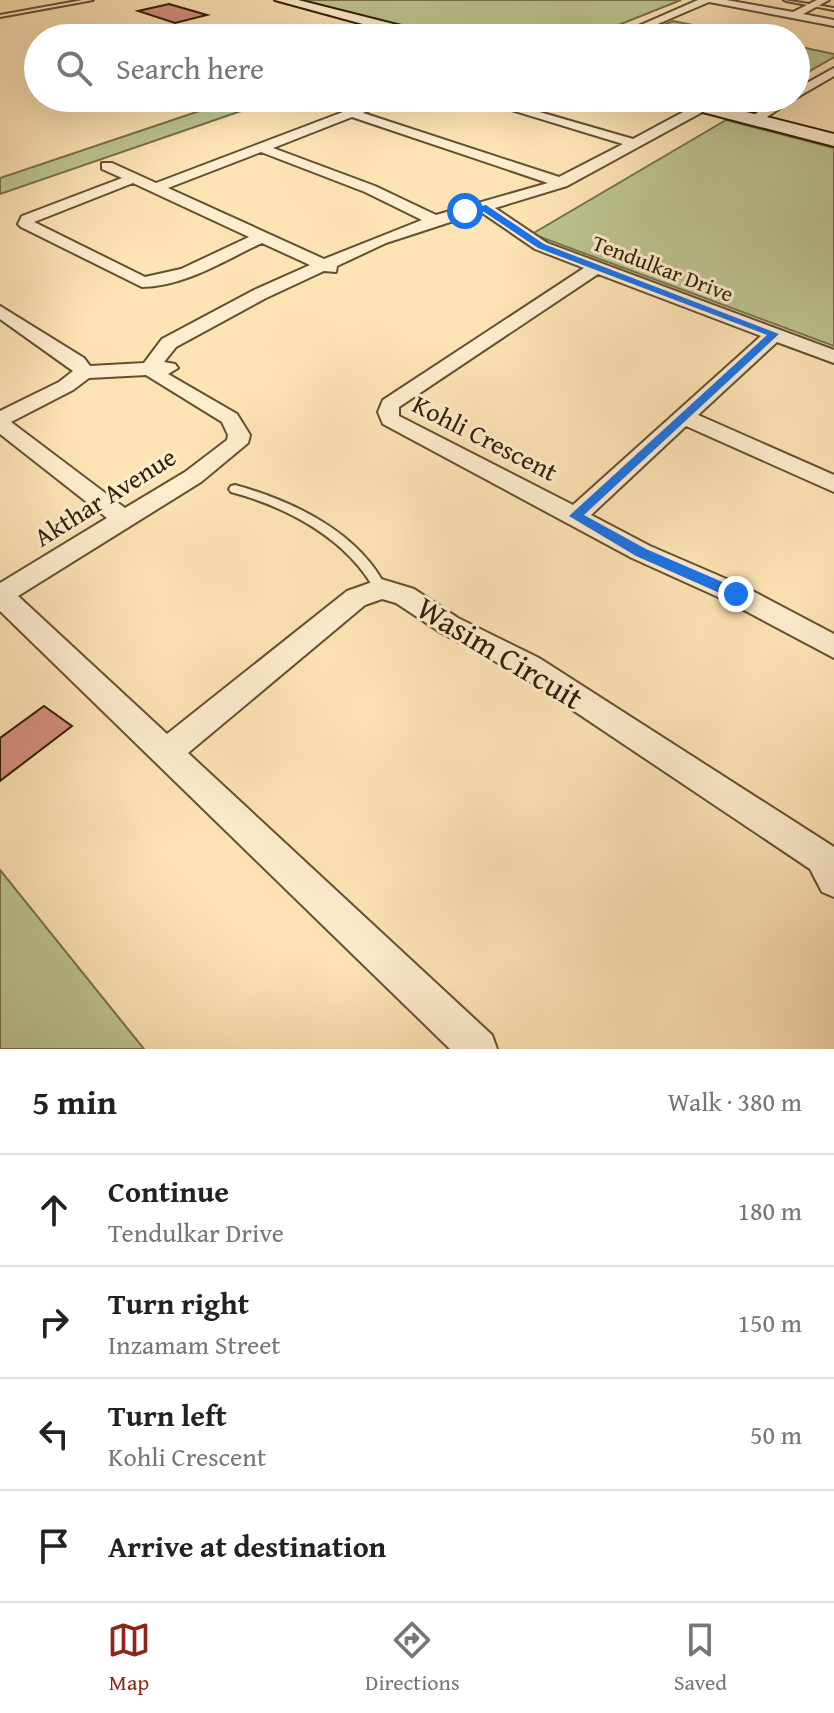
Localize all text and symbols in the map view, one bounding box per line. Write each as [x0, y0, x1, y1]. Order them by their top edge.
search box [24, 24, 810, 112]
icon: search [52, 46, 96, 90]
text: Search here [116, 46, 264, 90]
route start [447, 193, 483, 229]
street label: Tendulkar Drive [588, 226, 738, 310]
street label: Kohli Crescent [406, 384, 564, 491]
street label: Akthar Avenue [26, 437, 183, 556]
route end [718, 576, 754, 612]
street label: Wasim Circuit [408, 584, 592, 721]
text: 5 min [32, 1077, 117, 1126]
text: Walk · 380 m [668, 1082, 802, 1121]
text: Continue [108, 1169, 229, 1213]
icon: ahead [32, 1188, 76, 1232]
text: 180 m [737, 1191, 802, 1230]
text: Tendulkar Drive [108, 1213, 284, 1252]
text: Turn right [108, 1281, 249, 1325]
icon: right [32, 1300, 76, 1344]
text: 150 m [737, 1303, 802, 1342]
text: Inzamam Street [108, 1325, 281, 1364]
text: Turn left [108, 1393, 227, 1437]
icon: left [32, 1412, 76, 1456]
text: 50 m [750, 1415, 802, 1454]
text: Kohli Crescent [108, 1437, 266, 1476]
icon: arrive [32, 1524, 76, 1568]
text: Arrive at destination [108, 1524, 386, 1568]
tab: Map [107, 1618, 151, 1698]
tab: Directions [365, 1618, 460, 1698]
tab: Saved [674, 1618, 727, 1698]

